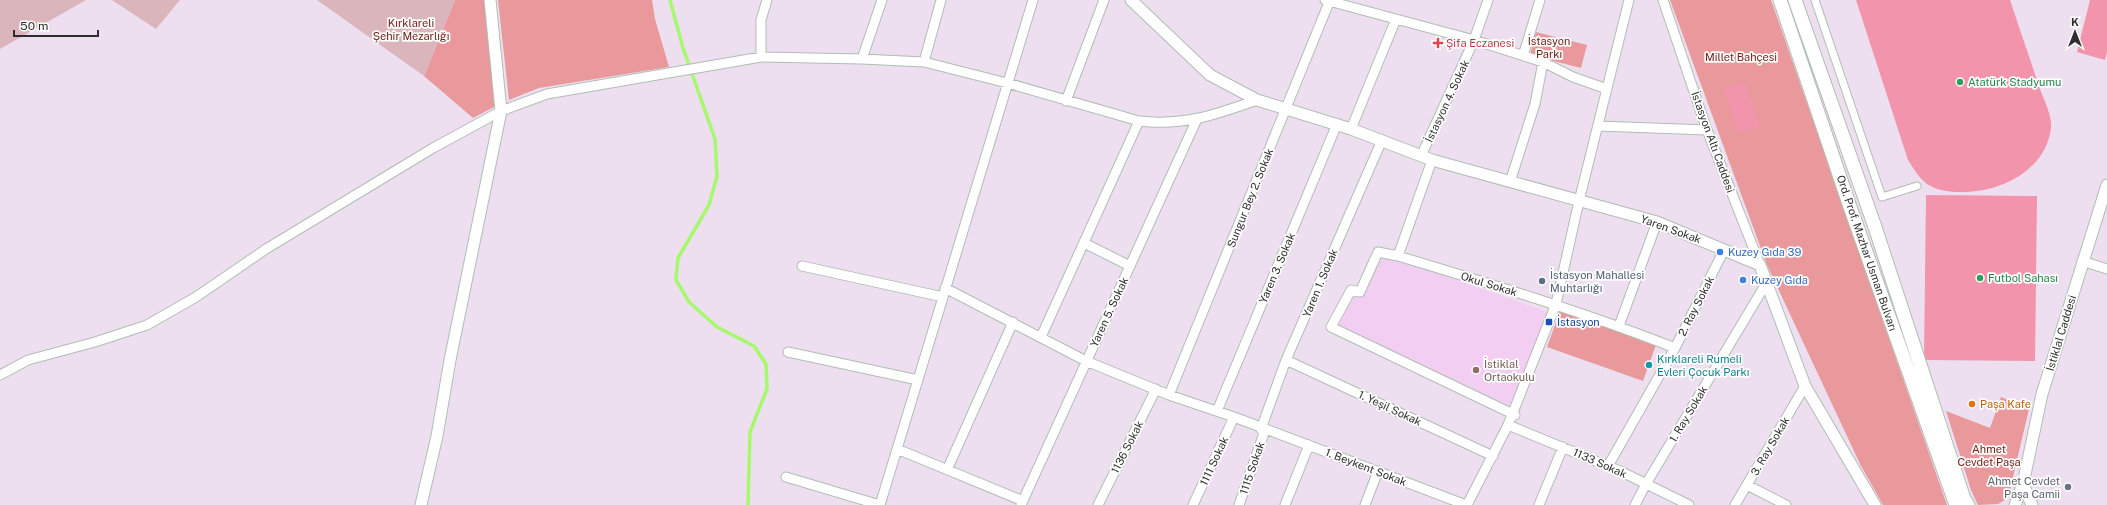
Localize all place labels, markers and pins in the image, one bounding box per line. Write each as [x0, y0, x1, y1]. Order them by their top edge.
place label: Şifa Eczanesi [1446, 37, 1514, 50]
marker: Şifa Eczanesi [1433, 38, 1443, 48]
place label: Atatürk Stadyumu [1968, 76, 2061, 88]
marker: Atatürk Stadyumu [1955, 77, 1965, 87]
place label: Kuzey Gıda 39 [1728, 246, 1801, 258]
marker: Kuzey Gıda 39 [1715, 247, 1725, 257]
place label: İstasyon Mahallesi Muhtarlığı [1550, 268, 1644, 294]
place label: Futbol Sahası [1988, 272, 2058, 284]
marker: Futbol Sahası [1975, 273, 1985, 283]
place label: Kuzey Gıda [1751, 274, 1808, 286]
marker: Kuzey Gıda [1738, 275, 1748, 285]
marker: İstasyon Mahallesi Muhtarlığı [1537, 276, 1547, 286]
place label: İstasyon [1557, 315, 1600, 328]
marker: İstasyon [1544, 317, 1554, 327]
place label: Kırklareli Rumeli Evleri Çocuk Parkı [1657, 353, 1749, 379]
place label: İstiklal Ortaokulu [1484, 357, 1535, 383]
marker: Kırklareli Rumeli Evleri Çocuk Parkı [1644, 360, 1654, 370]
marker: İstiklal Ortaokulu [1471, 365, 1481, 375]
place label: Paşa Kafe [1980, 398, 2031, 411]
marker: Paşa Kafe [1967, 399, 1977, 409]
place label: Ahmet Cevdet Paşa Camii [1987, 475, 2060, 501]
marker: Ahmet Cevdet Paşa Camii [2063, 482, 2073, 492]

